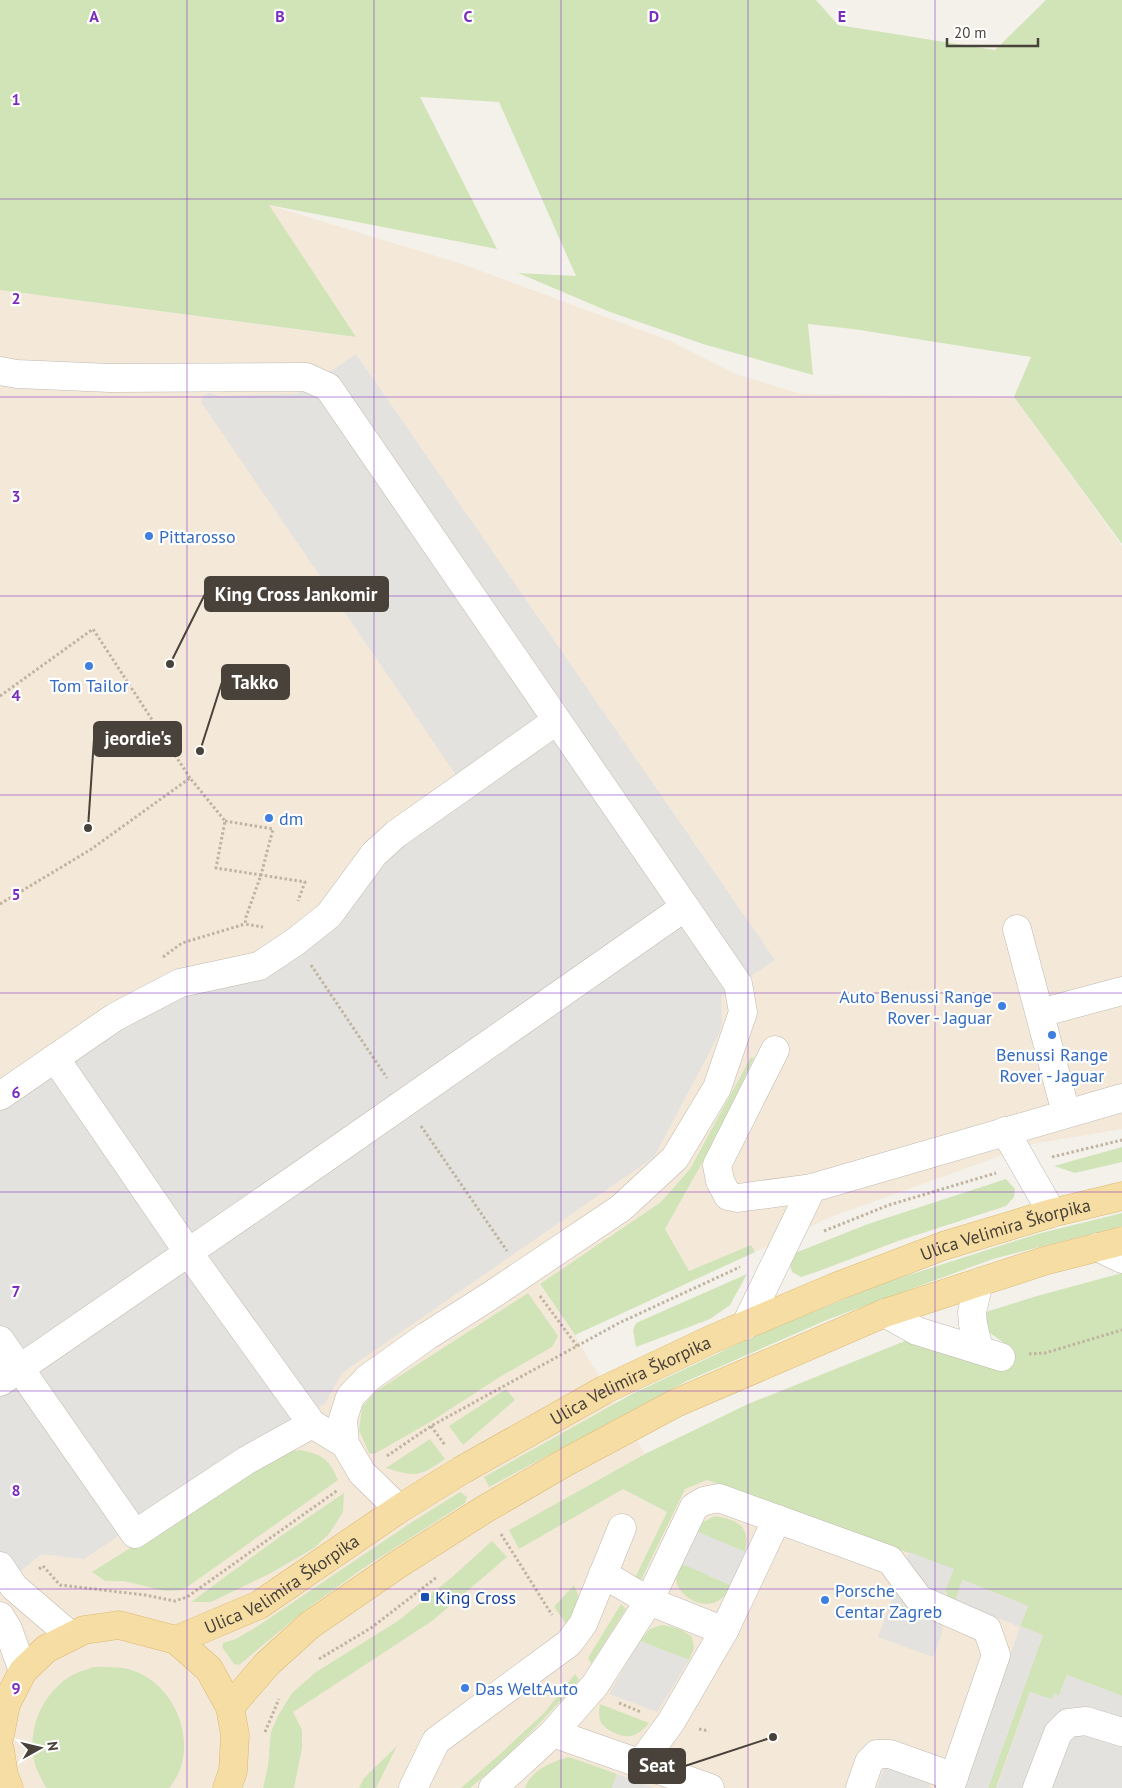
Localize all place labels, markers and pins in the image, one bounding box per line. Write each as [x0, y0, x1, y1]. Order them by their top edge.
place label: Pittarosso [159, 525, 236, 548]
marker: Pittarosso [143, 530, 155, 542]
callout: King Cross Jankomir [205, 577, 388, 611]
marker: Tom Tailor [83, 660, 95, 672]
callout: Takko [222, 665, 289, 699]
place label: Tom Tailor [49, 674, 129, 697]
callout: jeordie's [94, 722, 181, 756]
place label: dm [279, 807, 303, 830]
marker: dm [263, 812, 275, 824]
place label: Auto Benussi Range Rover - Jaguar [839, 985, 992, 1029]
marker: Auto Benussi Range Rover - Jaguar [996, 1000, 1008, 1012]
marker: Benussi Range Rover - Jaguar [1046, 1029, 1058, 1041]
place label: Benussi Range Rover - Jaguar [996, 1043, 1108, 1087]
place label: Porsche Centar Zagreb [835, 1579, 942, 1623]
place label: King Cross [435, 1586, 516, 1609]
marker: King Cross [419, 1591, 431, 1603]
marker: Porsche Centar Zagreb [819, 1594, 831, 1606]
place label: Das WeltAuto [475, 1677, 578, 1700]
marker: Das WeltAuto [459, 1682, 471, 1694]
callout: Seat [629, 1749, 685, 1783]

